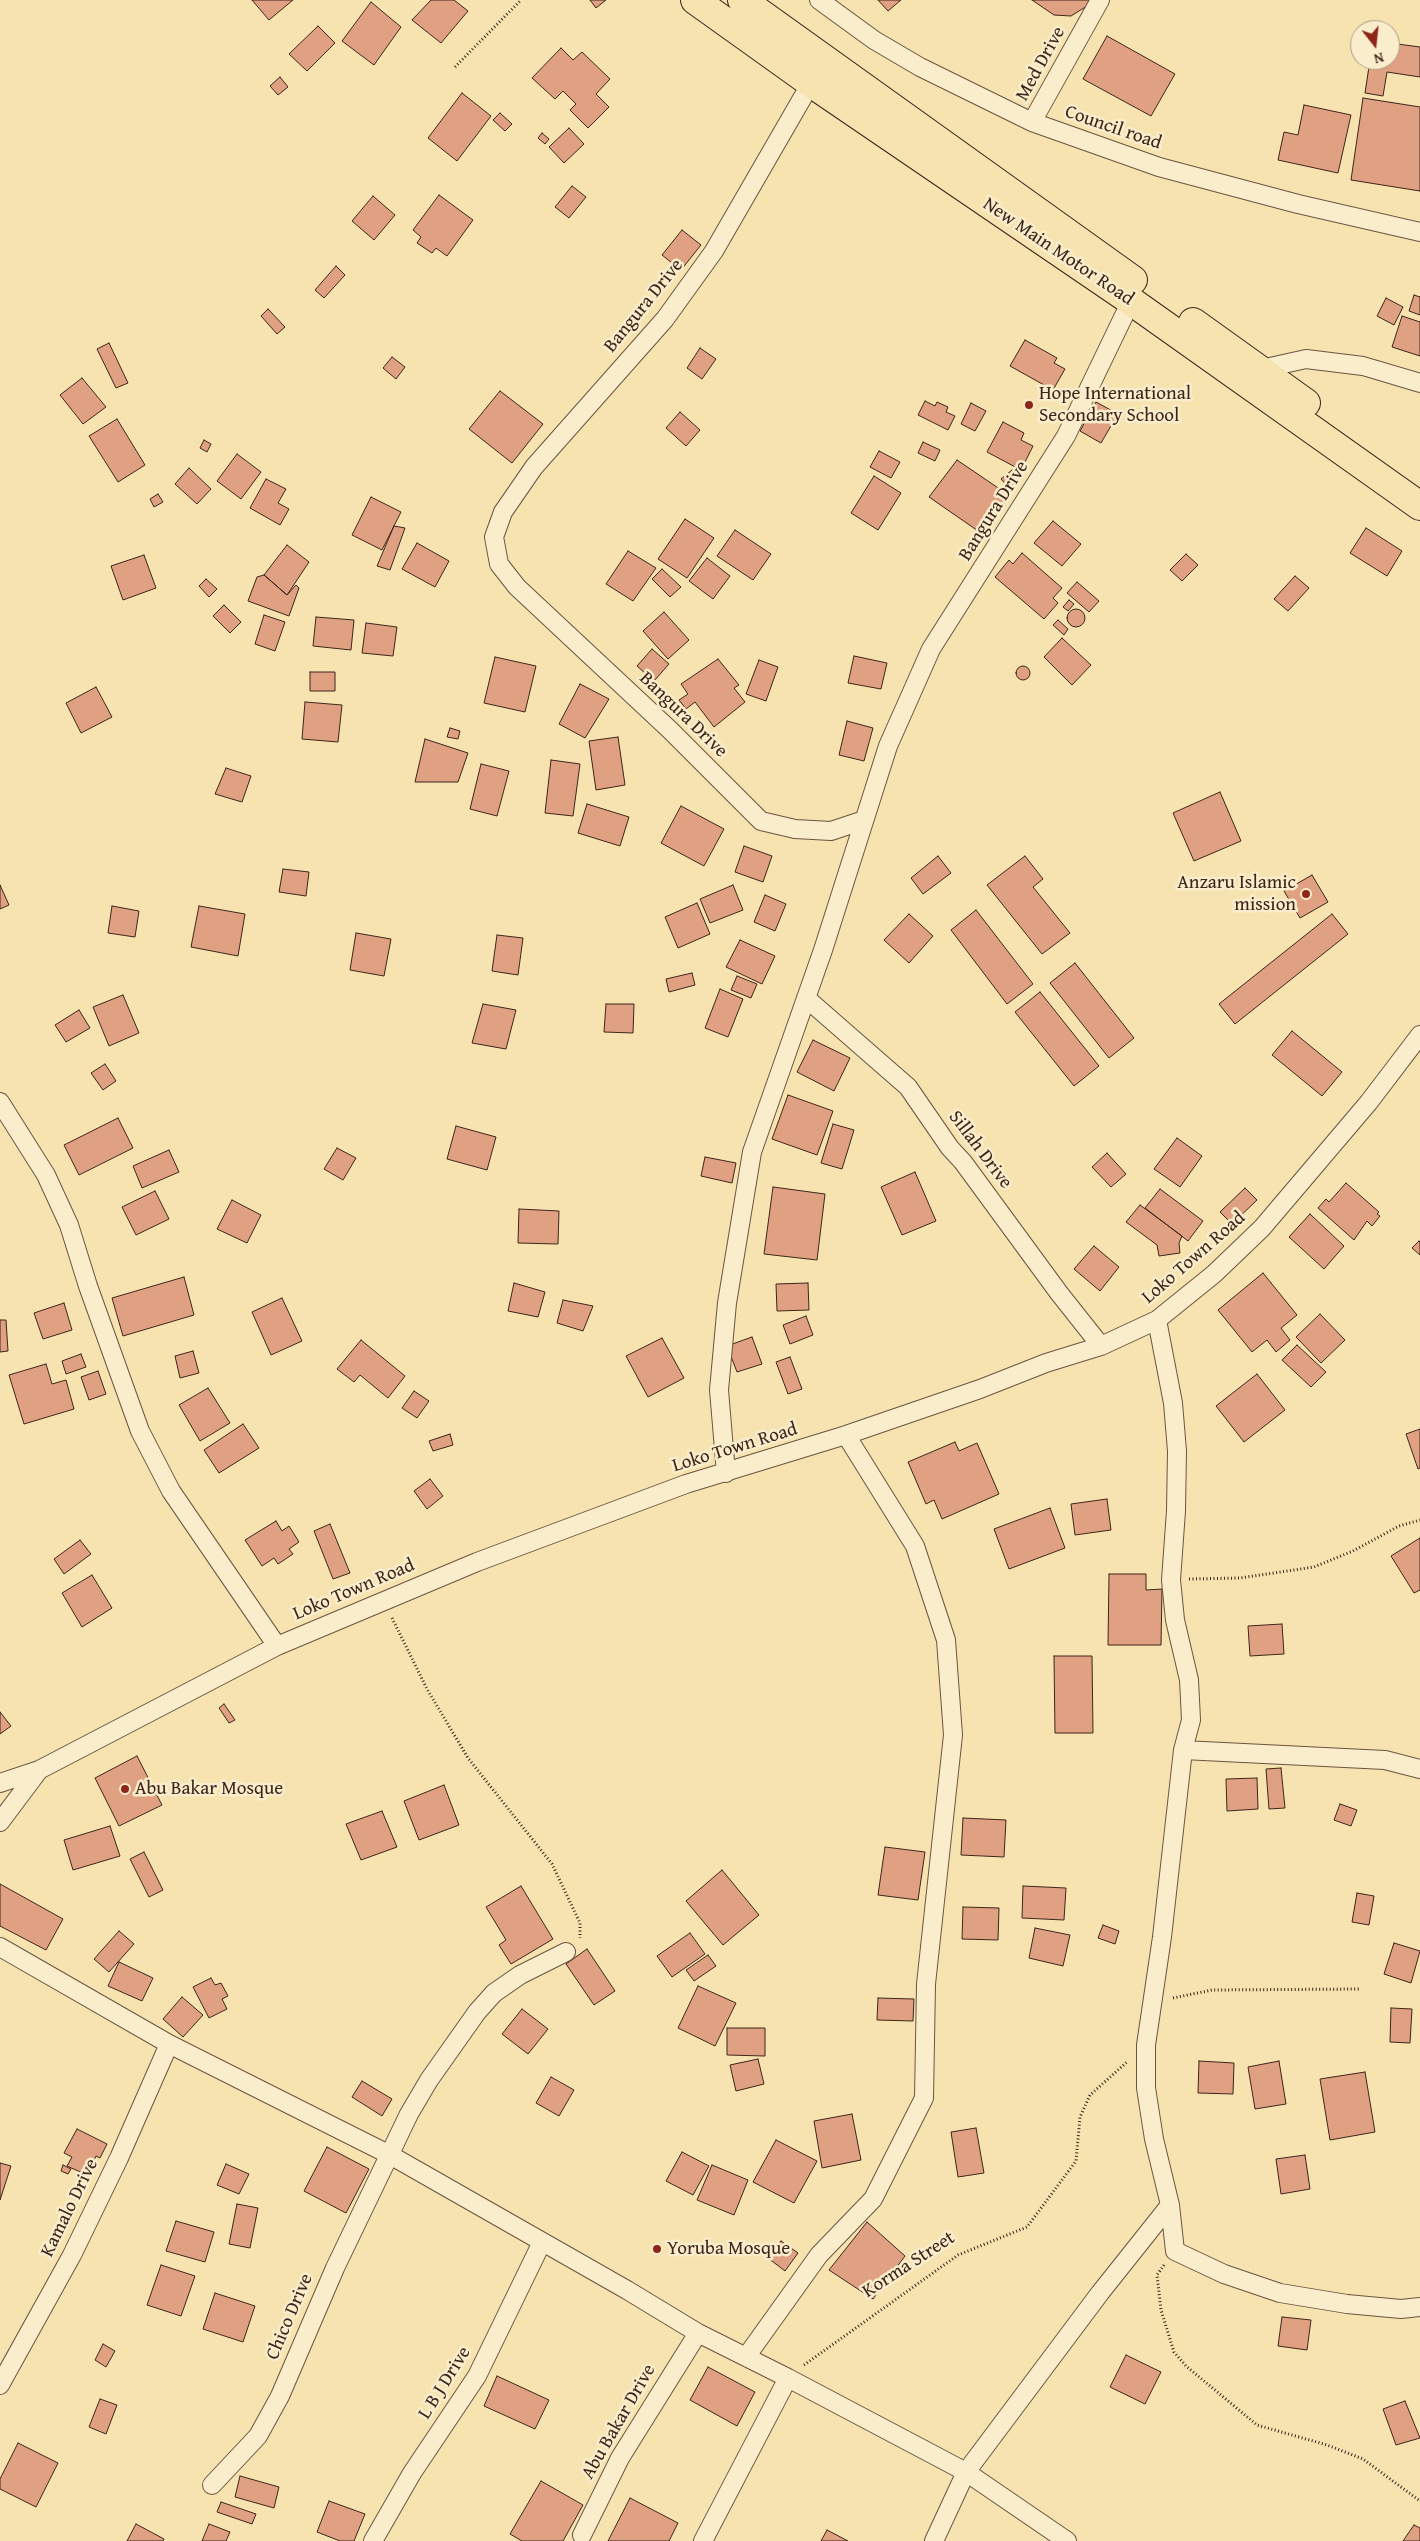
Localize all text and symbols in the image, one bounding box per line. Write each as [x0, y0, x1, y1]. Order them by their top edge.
north arrow [1350, 20, 1400, 70]
street label: Med Drive [1011, 23, 1071, 105]
text: N [1372, 48, 1386, 69]
street label: Council road [1062, 101, 1164, 155]
street label: New Main Motor Road [978, 193, 1138, 311]
street label: Bangura Drive [599, 255, 689, 357]
place label: Hope International Secondary School [1039, 383, 1191, 427]
marker: Hope International Secondary School [1023, 399, 1035, 411]
street label: Bangura Drive [954, 457, 1034, 565]
street label: Bangura Drive [634, 667, 732, 763]
place label: Anzaru Islamic mission [1177, 872, 1296, 916]
marker: Anzaru Islamic mission [1300, 888, 1312, 900]
street label: Sillah Drive [943, 1107, 1017, 1193]
street label: Loko Town Road [1138, 1207, 1250, 1309]
street label: Loko Town Road [670, 1418, 800, 1478]
street label: Loko Town Road [290, 1554, 418, 1626]
place label: Abu Bakar Mosque [135, 1778, 283, 1800]
marker: Abu Bakar Mosque [119, 1783, 131, 1795]
street label: Kamalo Drive [36, 2155, 104, 2261]
street label: Korma Street [859, 2227, 959, 2303]
place label: Yoruba Mosque [667, 2238, 790, 2260]
marker: Yoruba Mosque [651, 2243, 663, 2255]
street label: Chico Drive [262, 2271, 318, 2363]
street label: L B J Drive [414, 2343, 476, 2423]
street label: Abu Bakar Drive [577, 2361, 661, 2483]

